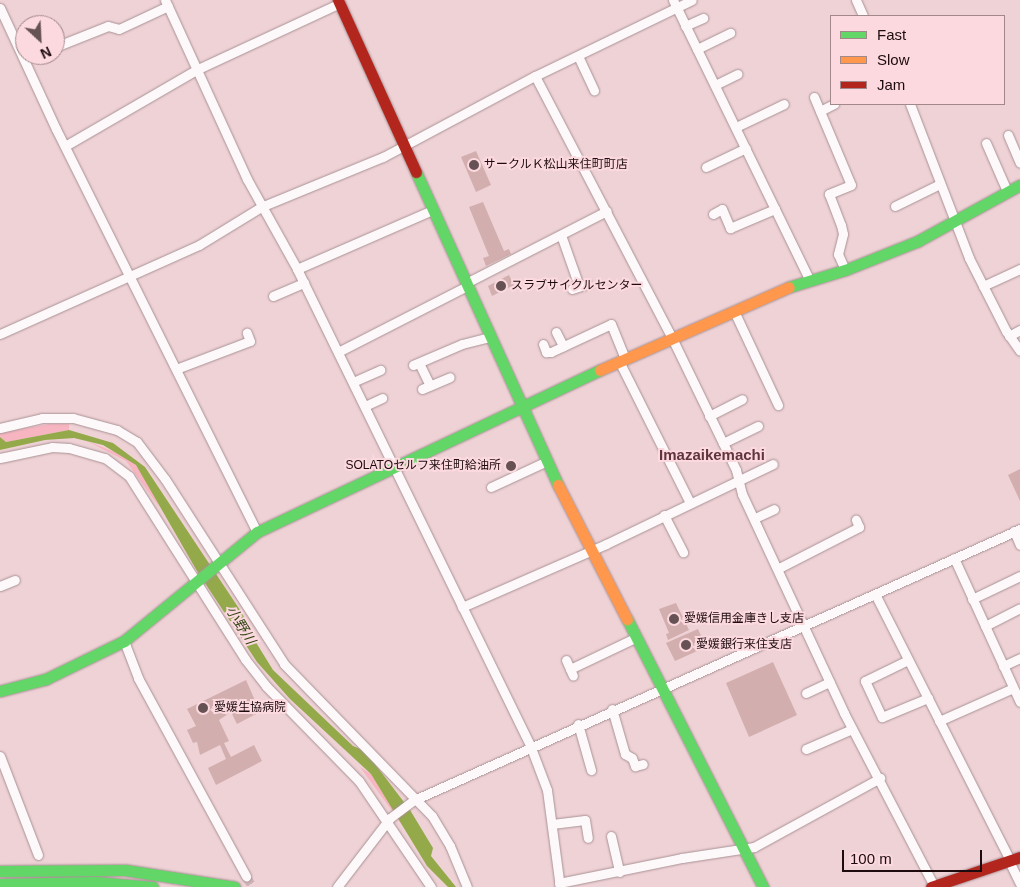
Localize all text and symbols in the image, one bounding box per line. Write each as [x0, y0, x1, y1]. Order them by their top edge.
north arrow [15, 15, 65, 65]
legend [830, 15, 1005, 105]
text: Fast [877, 26, 906, 43]
text: N [38, 43, 54, 62]
text: Slow [877, 51, 910, 68]
text: Jam [877, 76, 905, 93]
place label: サークルＫ松山来住町町店 [484, 158, 628, 172]
marker: サークルＫ松山来住町町店 [468, 159, 480, 171]
place label: スラブサイクルセンター [511, 279, 643, 293]
marker: スラブサイクルセンター [495, 280, 507, 292]
district label: Imazaikemachi [659, 446, 765, 464]
place label: SOLATOセルフ来住町給油所 [345, 459, 501, 473]
marker: SOLATOセルフ来住町給油所 [505, 460, 517, 472]
water label: 小野川 [223, 603, 259, 647]
place label: 愛媛信用金庫きし支店 [684, 612, 804, 626]
marker: 愛媛信用金庫きし支店 [668, 613, 680, 625]
place label: 愛媛銀行来住支店 [696, 638, 792, 652]
marker: 愛媛銀行来住支店 [680, 639, 692, 651]
marker: 愛媛生協病院 [196, 701, 210, 715]
place label: 愛媛生協病院 [214, 701, 286, 715]
scale bar [845, 840, 985, 872]
text: 100 m [850, 850, 892, 867]

